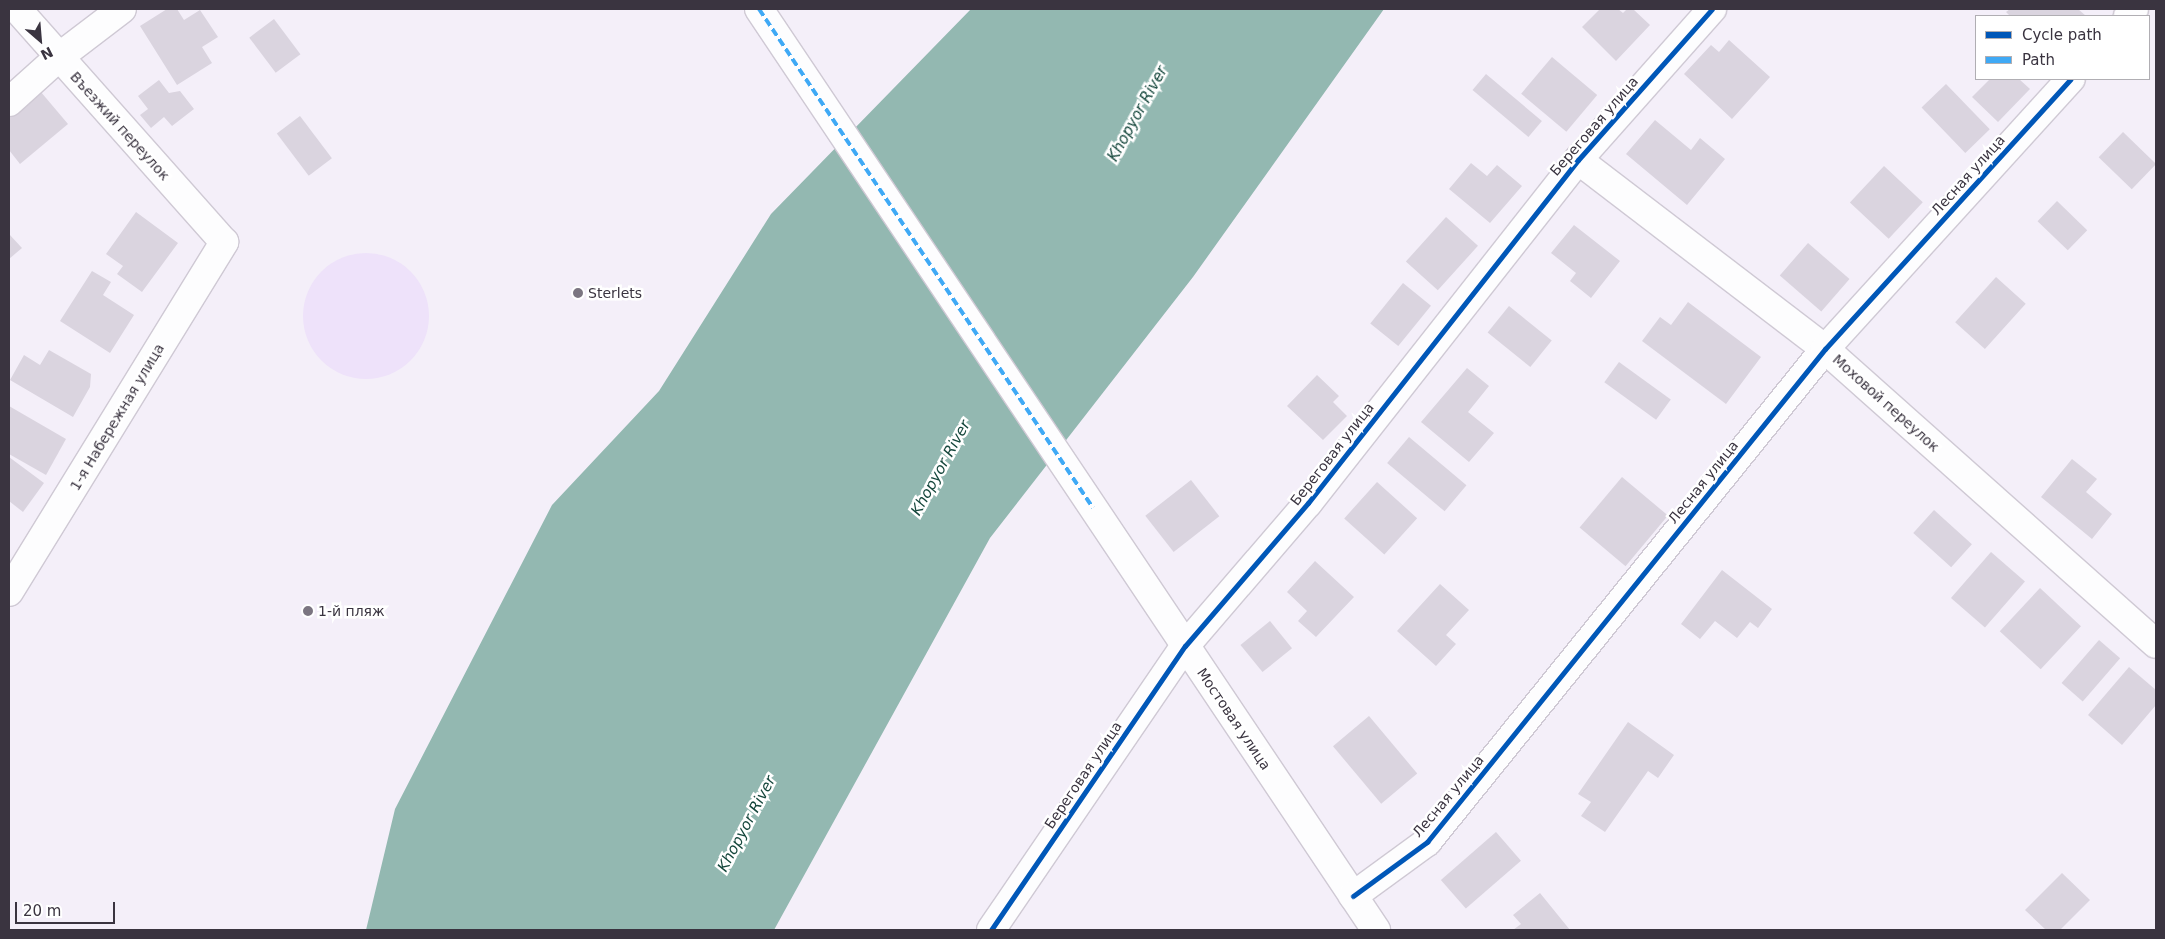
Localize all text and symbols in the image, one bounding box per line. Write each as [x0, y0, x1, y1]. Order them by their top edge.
north arrow [15, 15, 65, 65]
legend [1975, 15, 2150, 80]
text: Cycle path [2022, 26, 2102, 44]
text: N [38, 44, 56, 63]
text: Path [2022, 51, 2055, 69]
water label: Khopyor River [1104, 63, 1172, 165]
street label: Въезжий переулок [67, 68, 173, 184]
street label: Береговая улица [1546, 73, 1642, 179]
street label: Лесная улица [1928, 132, 2008, 218]
place label: Sterlets [588, 285, 642, 301]
marker: Sterlets [572, 287, 584, 299]
street label: 1-я Набережная улица [66, 341, 168, 493]
street label: Моховой переулок [1829, 351, 1943, 455]
street label: Береговая улица [1287, 399, 1377, 509]
water label: Khopyor River [907, 417, 975, 519]
street label: Лесная улица [1664, 437, 1742, 527]
place label: 1-й пляж [318, 603, 385, 619]
marker: 1-й пляж [302, 605, 314, 617]
street label: Мостовая улица [1194, 665, 1274, 773]
street label: Береговая улица [1041, 718, 1125, 832]
street label: Лесная улица [1409, 752, 1487, 840]
water label: Khopyor River [714, 773, 780, 875]
scale bar [18, 892, 118, 924]
text: 20 m [23, 902, 61, 920]

